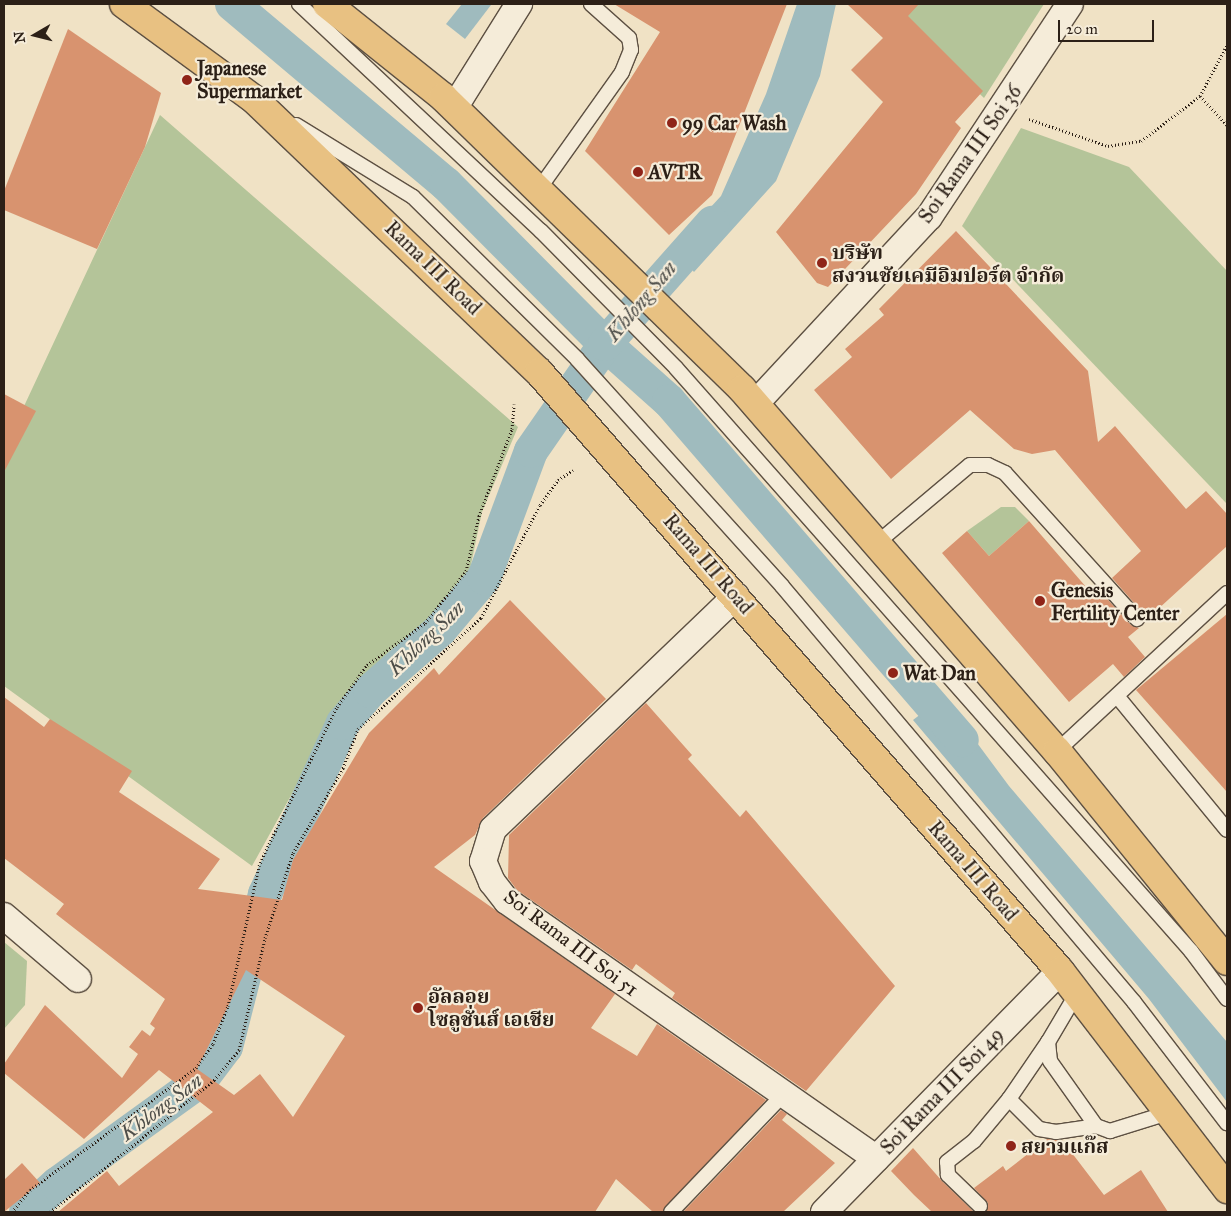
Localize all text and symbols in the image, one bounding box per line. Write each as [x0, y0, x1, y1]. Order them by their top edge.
north arrow [10, 10, 60, 60]
scale bar [1061, 10, 1157, 42]
text: 20 m [1066, 20, 1098, 38]
text: N [10, 30, 29, 44]
place label: Japanese Supermarket [197, 56, 302, 103]
marker: Japanese Supermarket [181, 74, 193, 86]
street label: Soi Rama III Soi 36 [913, 80, 1027, 228]
place label: 99 Car Wash [682, 111, 787, 135]
marker: 99 Car Wash [666, 117, 678, 129]
place label: AVTR [648, 160, 702, 184]
marker: AVTR [632, 166, 644, 178]
street label: Rama III Road [380, 216, 486, 320]
place label: บริษัท สงวนชัยเคมีอิมปอร์ต จำกัด [832, 240, 1064, 287]
water label: Khlong San [600, 256, 682, 346]
marker: บริษัท สงวนชัยเคมีอิมปอร์ต จำกัด [816, 257, 828, 269]
street label: Rama III Road [658, 509, 758, 619]
place label: Genesis Fertility Center [1051, 578, 1179, 625]
marker: Genesis Fertility Center [1033, 594, 1047, 608]
water label: Khlong San [383, 595, 469, 681]
place label: Wat Dan [903, 661, 976, 685]
marker: Wat Dan [887, 667, 899, 679]
street label: Rama III Road [923, 816, 1023, 926]
street label: Soi Rama III Soi 51 [499, 885, 643, 1001]
place label: อัลลอย โซลูชั่นส์ เอเชีย [428, 984, 554, 1031]
marker: อัลลอย โซลูชั่นส์ เอเชีย [412, 1002, 424, 1014]
street label: Soi Rama III Soi 49 [875, 1023, 1009, 1159]
water label: Khlong San [115, 1068, 207, 1146]
place label: สยามแก๊ส [1021, 1134, 1109, 1158]
marker: สยามแก๊ส [1005, 1140, 1017, 1152]

